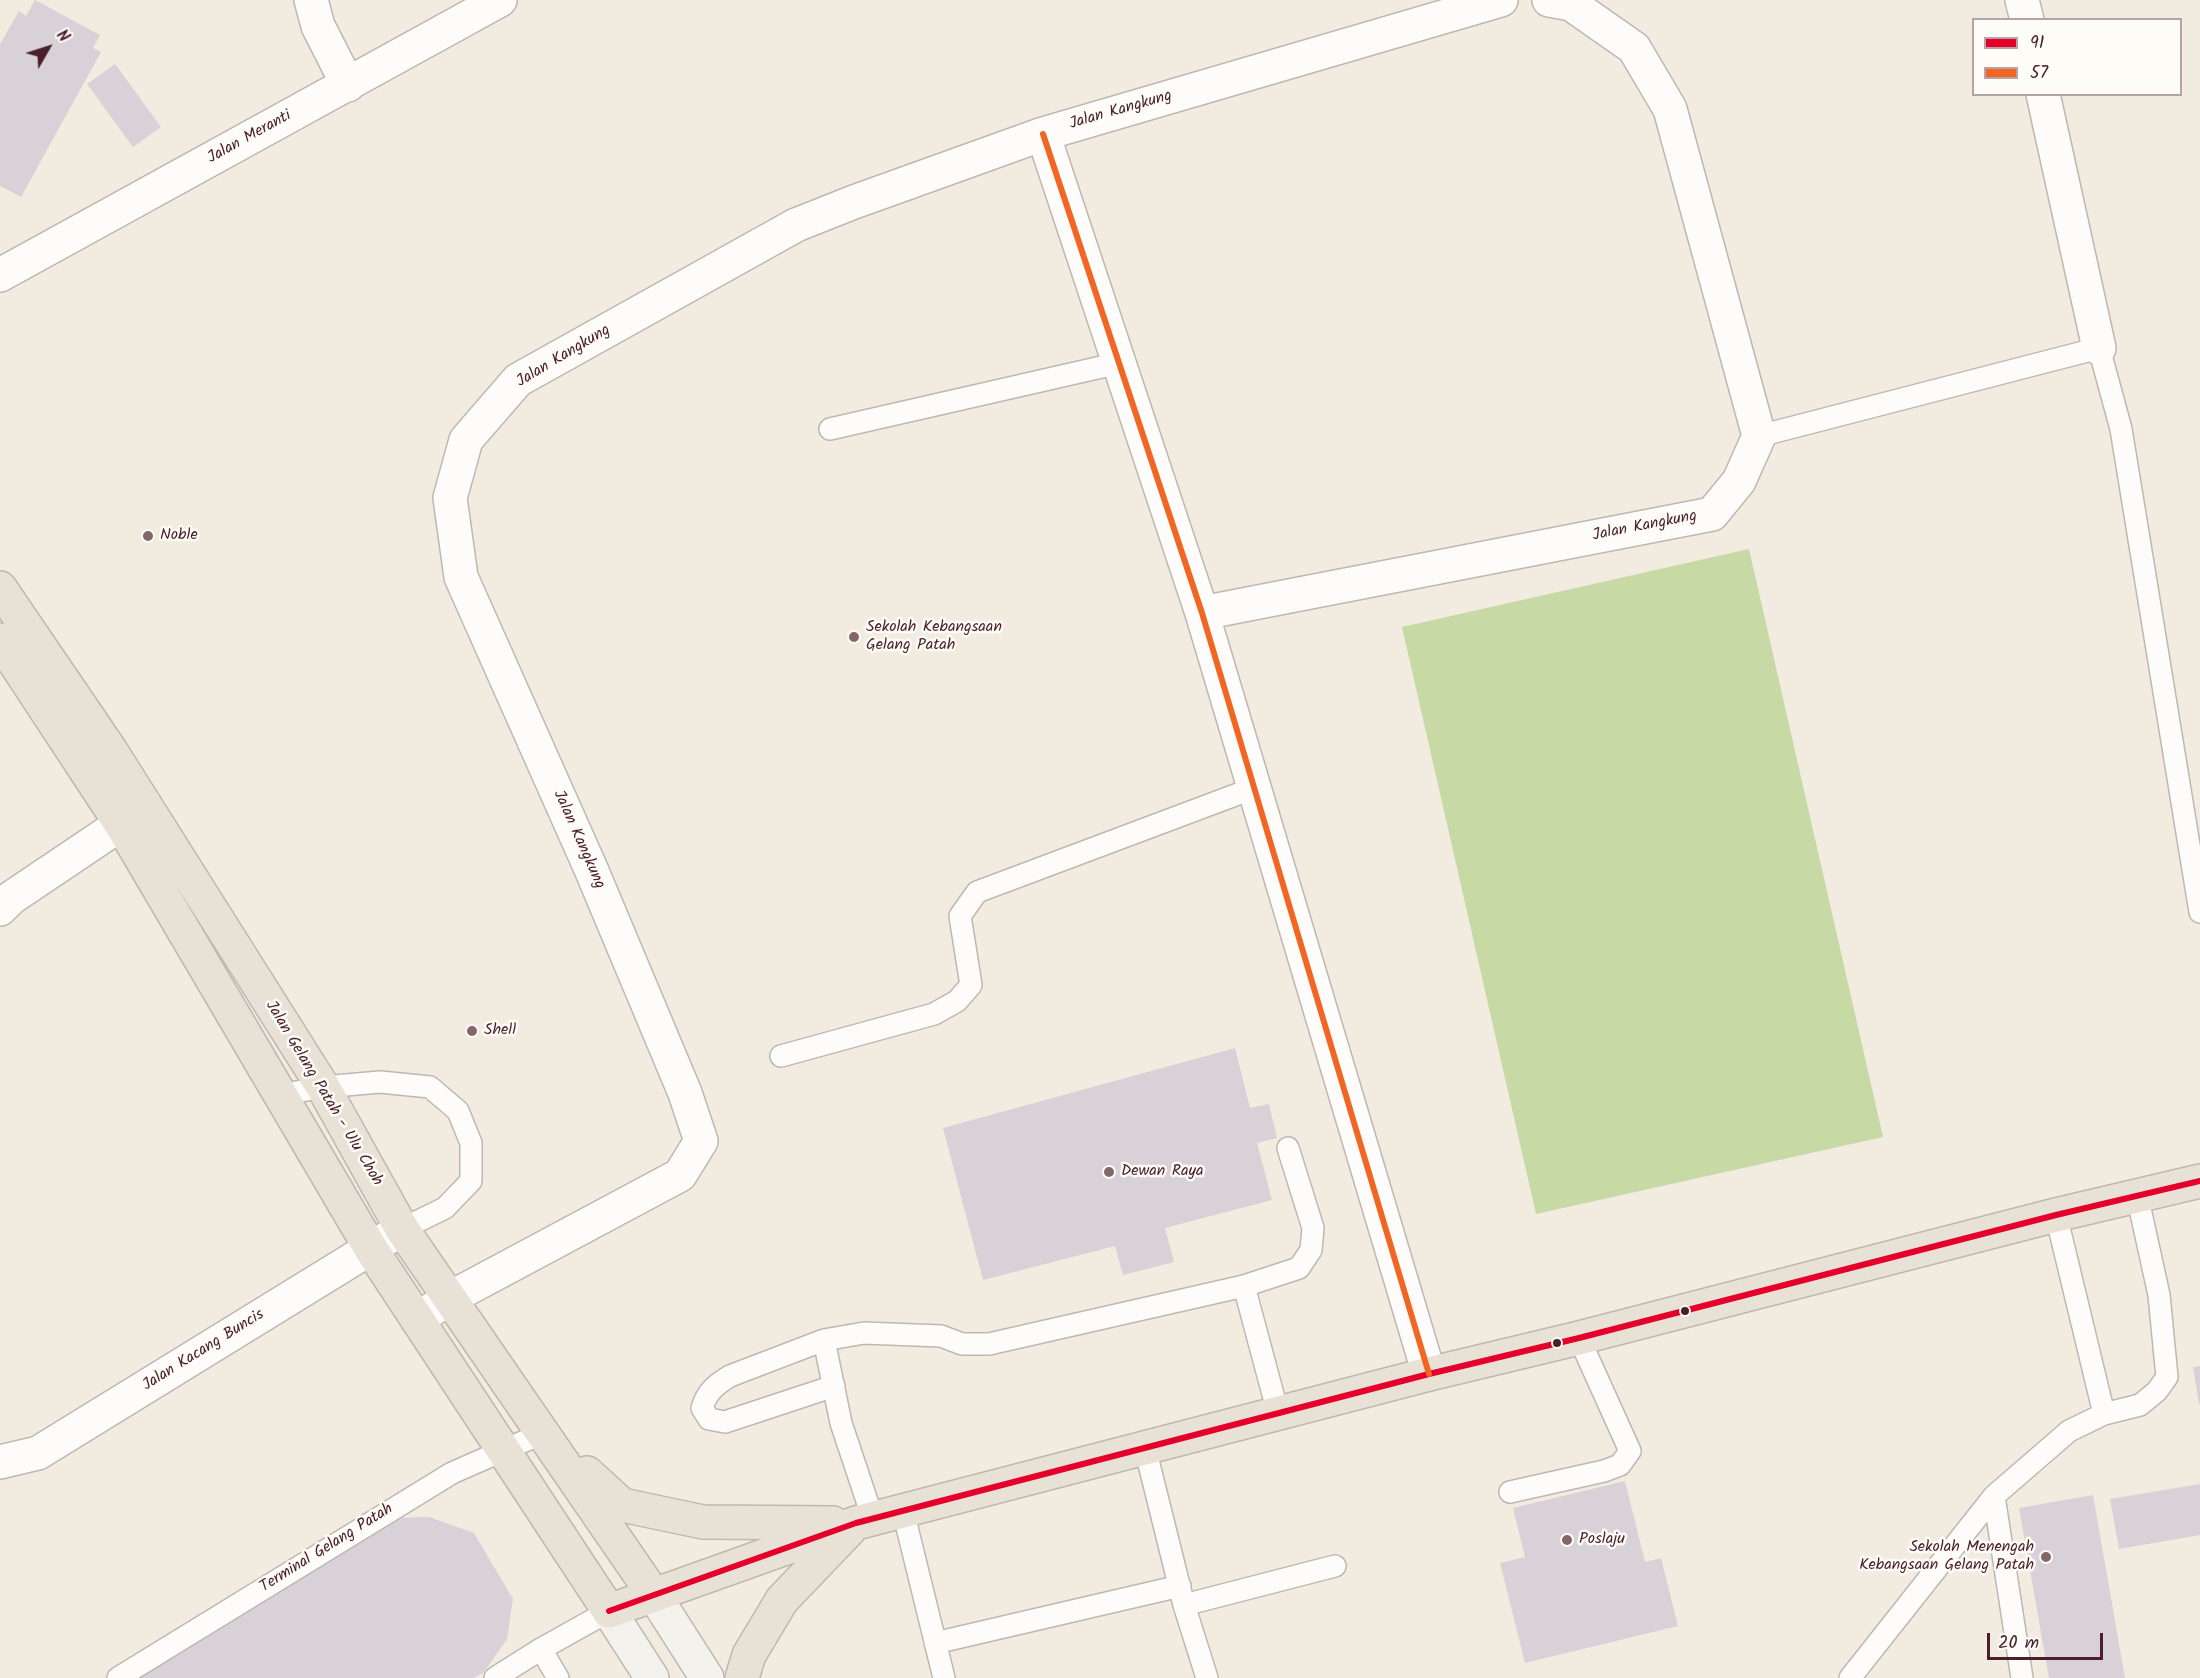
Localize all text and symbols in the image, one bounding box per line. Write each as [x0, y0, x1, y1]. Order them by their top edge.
north arrow [18, 18, 78, 78]
legend [1972, 18, 2182, 96]
text: N [49, 25, 75, 48]
text: 91 [2030, 29, 2044, 58]
text: 57 [2030, 59, 2048, 88]
street label: Jalan Kangkung [1068, 87, 1174, 135]
street label: Jalan Meranti [205, 107, 295, 169]
street label: Jalan Kangkung [514, 322, 614, 392]
street label: Jalan Kangkung [1591, 507, 1699, 547]
place label: Noble [160, 526, 198, 546]
marker: Noble [141, 529, 155, 543]
place label: Sekolah Kebangsaan Gelang Patah [866, 618, 1002, 656]
marker: Sekolah Kebangsaan Gelang Patah [847, 630, 861, 644]
street label: Jalan Kangkung [548, 788, 608, 892]
street label: Jalan Gelang Patah - Ulu Choh [260, 998, 386, 1190]
place label: Shell [484, 1021, 516, 1041]
marker: Shell [465, 1024, 479, 1038]
place label: Dewan Raya [1121, 1162, 1204, 1182]
marker: Dewan Raya [1102, 1165, 1116, 1179]
unlabelled marker [1679, 1305, 1691, 1317]
street label: Jalan Kacang Buncis [140, 1306, 268, 1396]
unlabelled marker [1551, 1337, 1563, 1349]
street label: Terminal Gelang Patah [257, 1500, 397, 1598]
place label: Poslaju [1579, 1530, 1625, 1550]
marker: Poslaju [1560, 1533, 1574, 1547]
place label: Sekolah Menengah Kebangsaan Gelang Patah [1859, 1538, 2034, 1576]
marker: Sekolah Menengah Kebangsaan Gelang Patah [2039, 1550, 2053, 1564]
scale bar [1990, 1621, 2106, 1659]
text: 20 m [1998, 1629, 2039, 1658]

